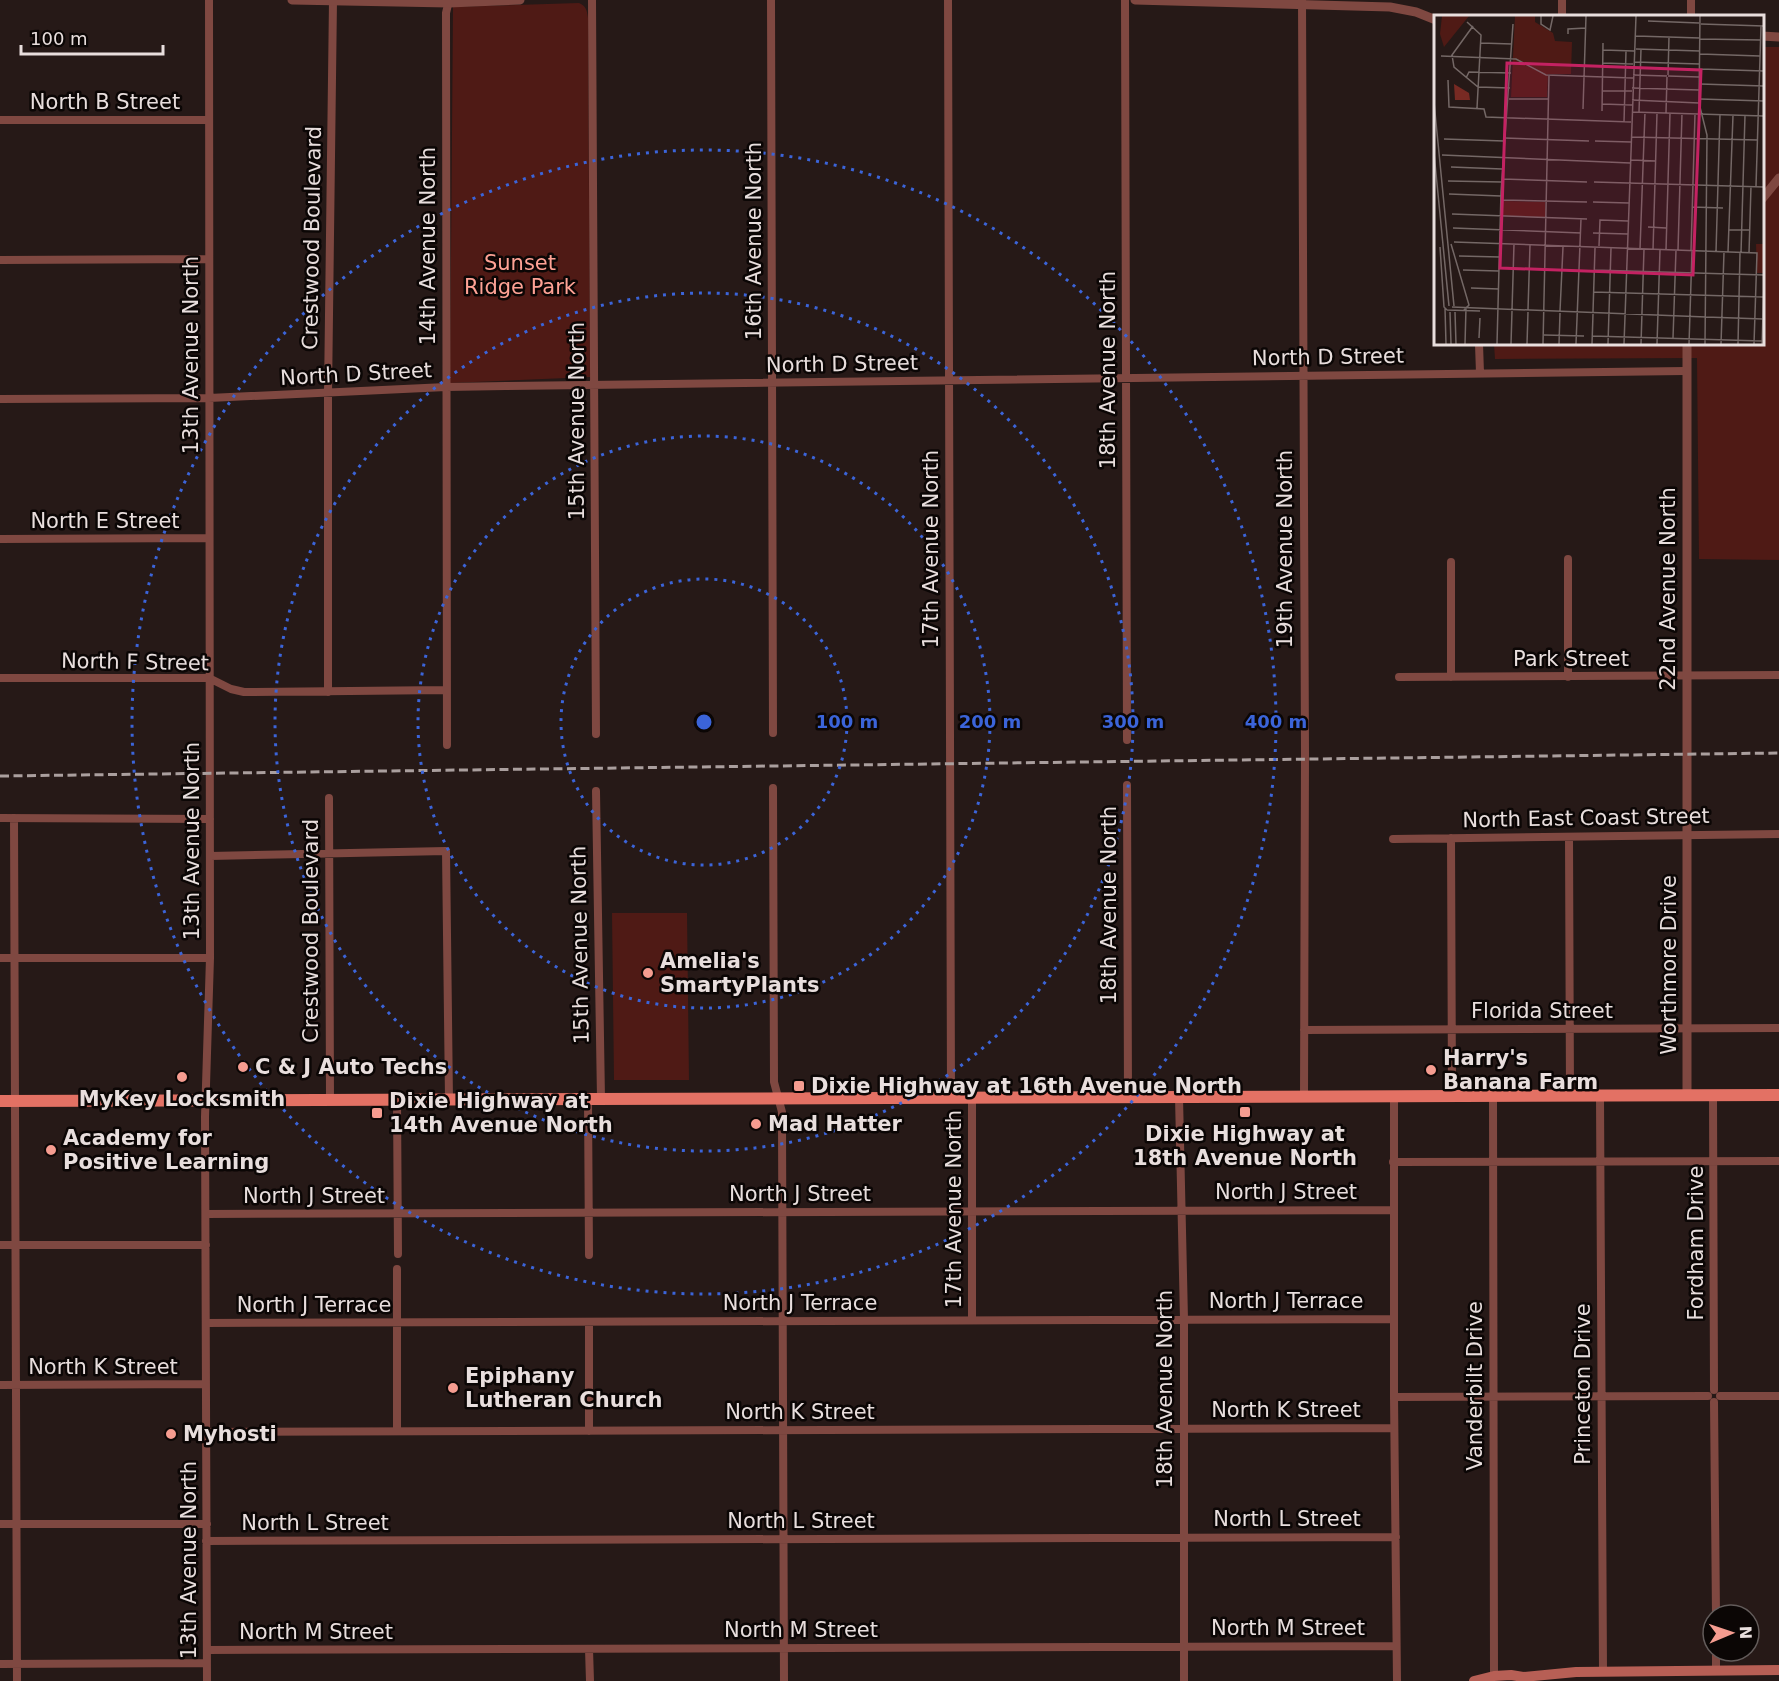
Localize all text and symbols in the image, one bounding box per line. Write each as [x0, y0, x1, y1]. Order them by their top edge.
inset map [1434, 15, 1764, 345]
scale bar [21, 18, 164, 56]
text: 100 m [30, 28, 88, 49]
street label: North B Street [30, 90, 180, 114]
street label: Crestwood Boulevard [298, 126, 326, 350]
street label: 16th Avenue North [742, 142, 766, 340]
street label: 14th Avenue North [416, 147, 440, 345]
park label: Sunset Ridge Park [464, 251, 577, 299]
street label: 13th Avenue North [179, 256, 203, 454]
street label: 18th Avenue North [1096, 271, 1120, 469]
street label: 15th Avenue North [565, 322, 589, 520]
street label: North D Street [1252, 344, 1404, 370]
street label: North D Street [766, 351, 918, 377]
street label: North D Street [279, 358, 433, 390]
street label: 17th Avenue North [919, 450, 943, 648]
street label: 19th Avenue North [1273, 450, 1297, 648]
street label: 22nd Avenue North [1656, 487, 1680, 691]
street label: North E Street [30, 509, 180, 533]
street label: Park Street [1513, 647, 1629, 671]
street label: North F Street [61, 649, 209, 675]
text: 100 m [816, 711, 878, 732]
text: 200 m [959, 711, 1021, 732]
text: 300 m [1102, 711, 1164, 732]
text: 400 m [1245, 711, 1307, 732]
centre of rings [694, 712, 714, 732]
street label: 13th Avenue North [180, 742, 204, 940]
street label: North East Coast Street [1462, 804, 1710, 832]
street label: 18th Avenue North [1097, 806, 1121, 1004]
street label: Crestwood Boulevard [299, 819, 323, 1043]
street label: 15th Avenue North [566, 846, 594, 1044]
street label: Worthmore Drive [1657, 875, 1681, 1055]
place label: Amelia's SmartyPlants [660, 949, 820, 997]
marker: Amelia's SmartyPlants [641, 966, 655, 980]
street label: Florida Street [1471, 999, 1613, 1023]
place label: Harry's Banana Farm [1443, 1046, 1598, 1094]
place label: C & J Auto Techs [255, 1055, 447, 1079]
marker: C & J Auto Techs [236, 1060, 250, 1074]
marker: Harry's Banana Farm [1424, 1063, 1438, 1077]
marker: MyKey Locksmith [175, 1070, 189, 1084]
place label: Dixie Highway at 16th Avenue North [811, 1074, 1242, 1098]
marker: Dixie Highway at 16th Avenue North [792, 1079, 806, 1093]
place label: MyKey Locksmith [79, 1087, 285, 1111]
place label: Dixie Highway at 14th Avenue North [389, 1089, 613, 1137]
marker: Dixie Highway at 18th Avenue North [1238, 1105, 1252, 1119]
marker: Dixie Highway at 14th Avenue North [370, 1106, 384, 1120]
street label: 17th Avenue North [942, 1110, 966, 1308]
place label: Mad Hatter [768, 1112, 902, 1136]
marker: Mad Hatter [749, 1117, 763, 1131]
place label: Dixie Highway at 18th Avenue North [1133, 1122, 1357, 1170]
place label: Academy for Positive Learning [63, 1126, 269, 1174]
marker: Academy for Positive Learning [44, 1143, 58, 1157]
street label: Fordham Drive [1684, 1165, 1708, 1321]
street label: North J Street [1215, 1180, 1357, 1204]
street label: North J Street [729, 1182, 871, 1206]
street label: North J Street [243, 1184, 385, 1208]
street label: North J Terrace [1209, 1289, 1363, 1313]
street label: 18th Avenue North [1153, 1290, 1177, 1488]
street label: North J Terrace [723, 1291, 877, 1315]
street label: North J Terrace [237, 1293, 391, 1317]
street label: Vanderbilt Drive [1463, 1301, 1487, 1471]
street label: Princeton Drive [1571, 1303, 1595, 1465]
street label: North K Street [28, 1355, 178, 1379]
place label: Epiphany Lutheran Church [465, 1364, 662, 1412]
marker: Epiphany Lutheran Church [446, 1381, 460, 1395]
street label: North K Street [1211, 1398, 1361, 1422]
street label: North K Street [725, 1400, 875, 1424]
place label: Myhosti [183, 1422, 277, 1446]
marker: Myhosti [164, 1427, 178, 1441]
street label: 13th Avenue North [177, 1461, 201, 1659]
street label: North L Street [1213, 1507, 1361, 1531]
street label: North L Street [727, 1509, 875, 1533]
street label: North L Street [241, 1511, 389, 1535]
north arrow [1701, 1603, 1761, 1663]
street label: North M Street [1211, 1616, 1365, 1640]
street label: North M Street [724, 1618, 878, 1642]
street label: North M Street [239, 1620, 393, 1644]
text: N [1736, 1625, 1755, 1640]

